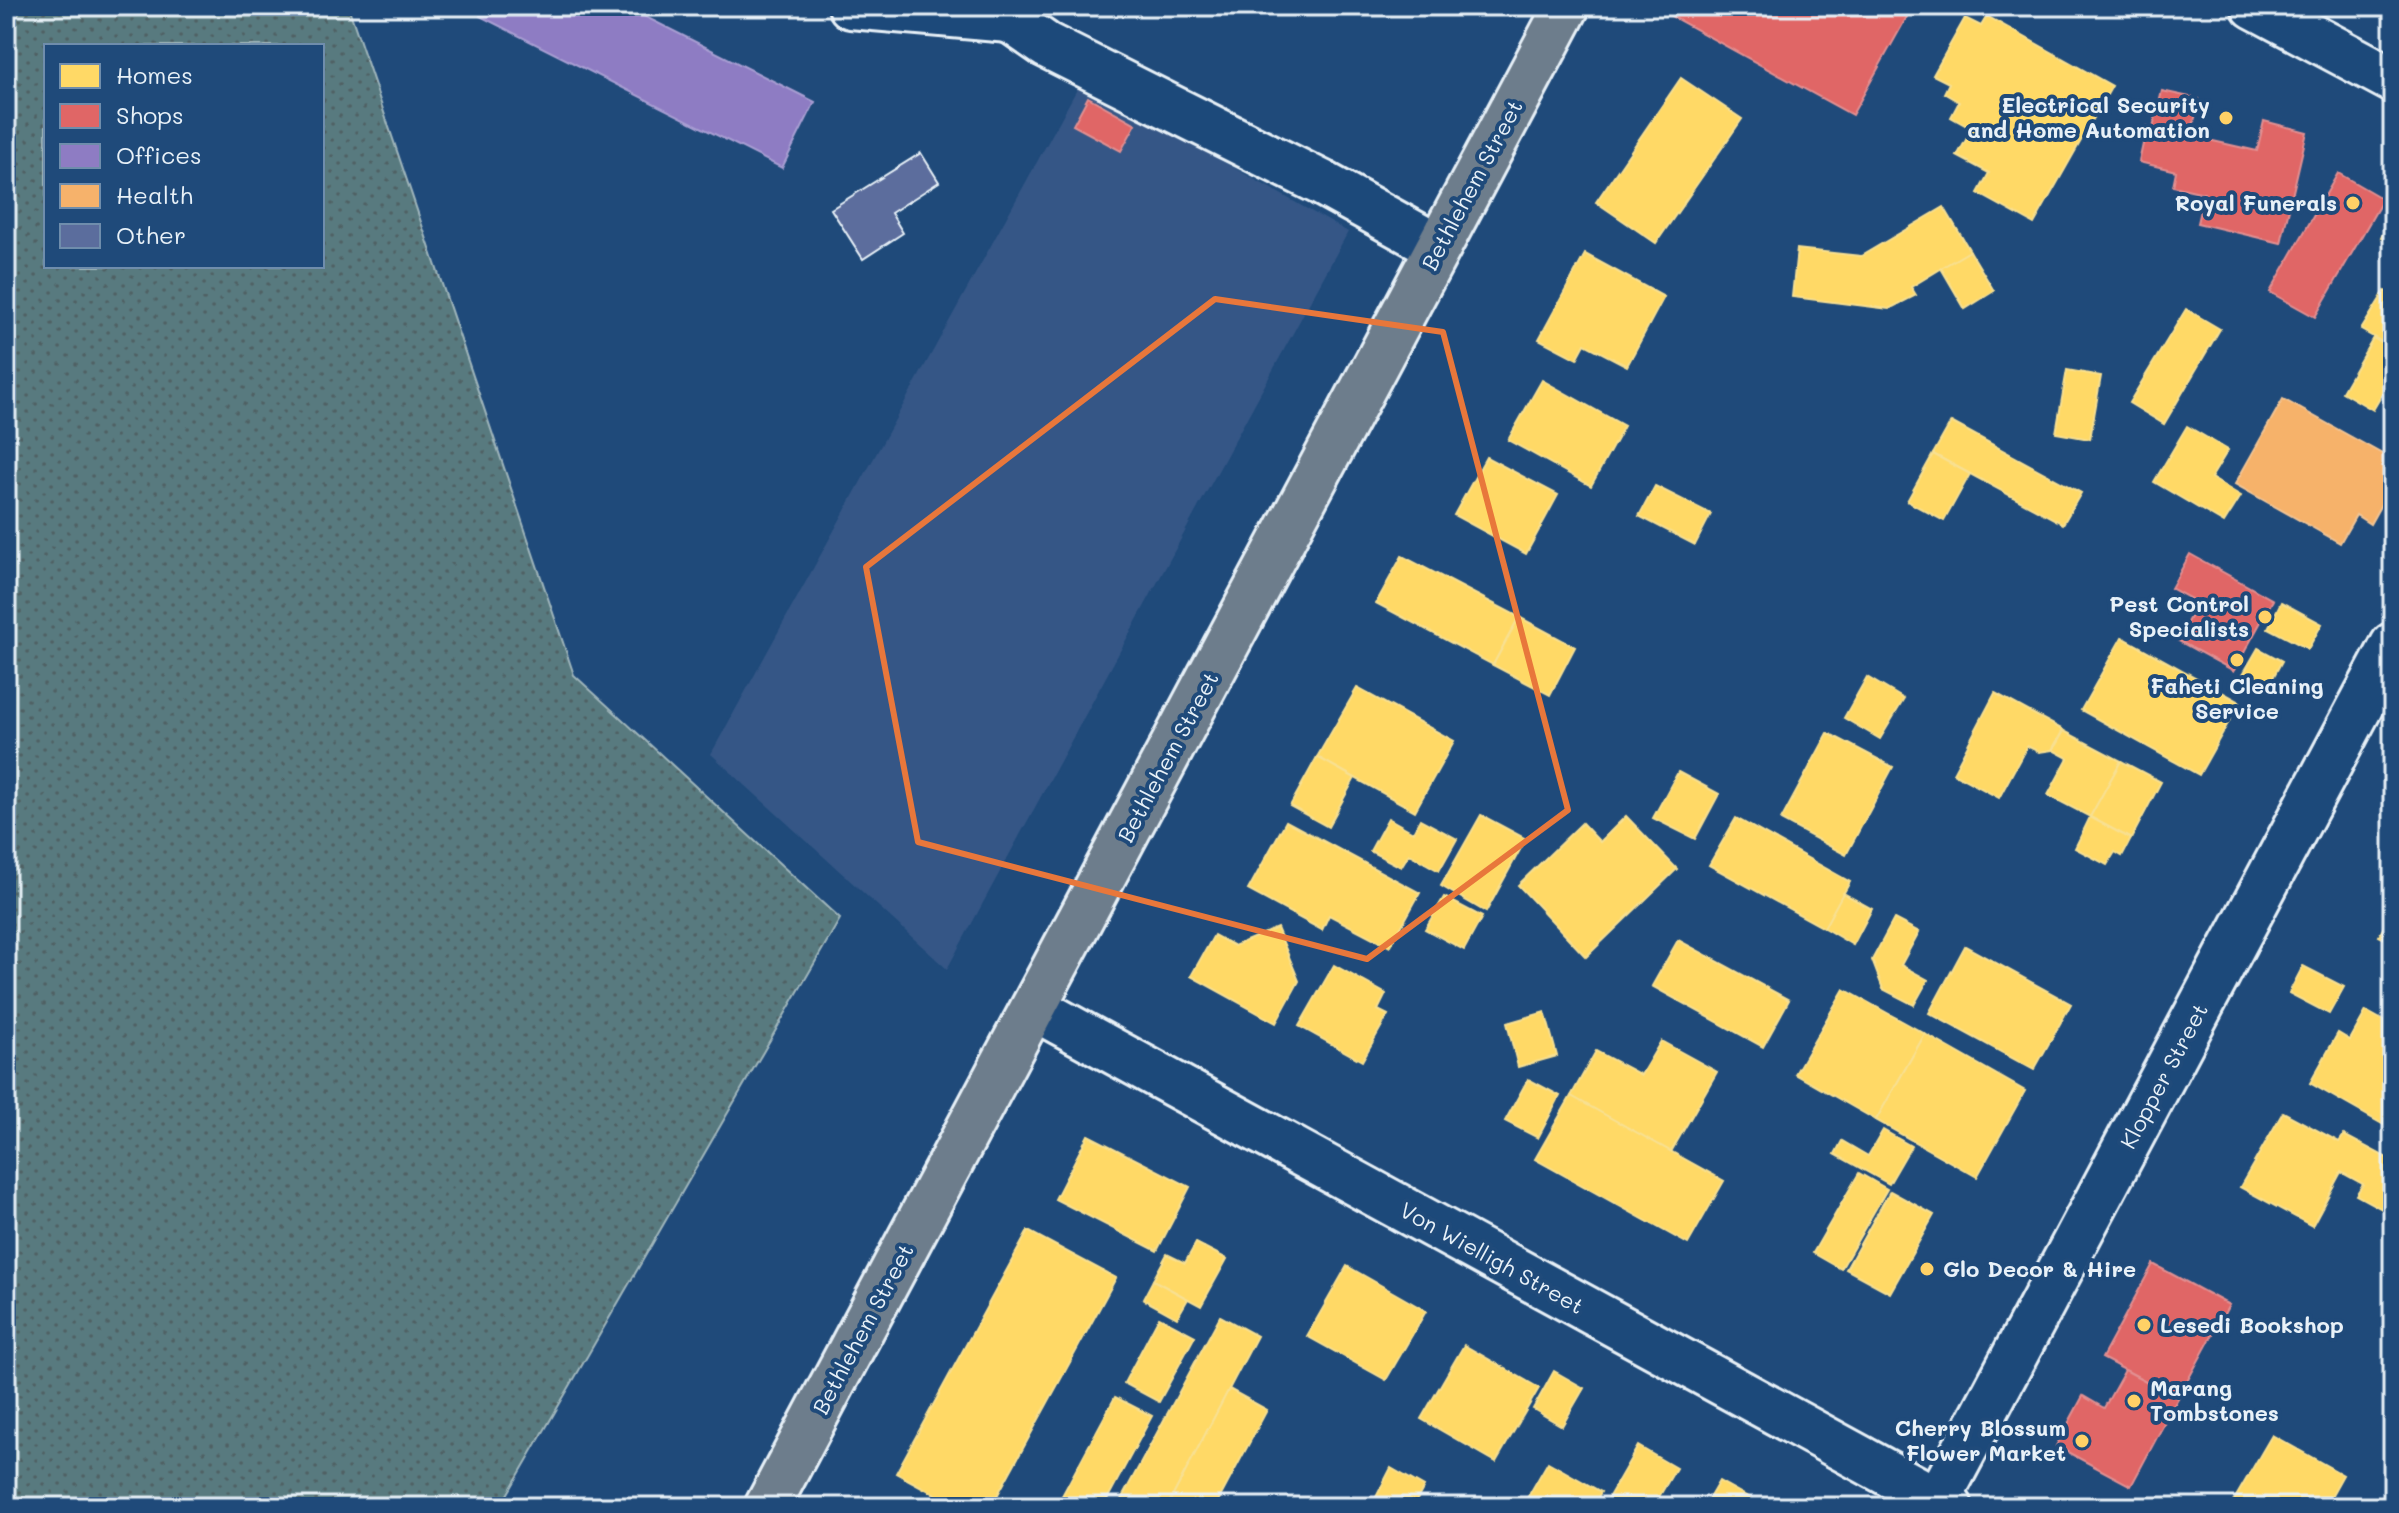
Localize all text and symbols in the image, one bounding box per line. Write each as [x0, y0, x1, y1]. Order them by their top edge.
legend [44, 44, 324, 268]
text: Homes [116, 59, 193, 90]
place label: Electrical Security and Home Automation [1967, 90, 2210, 144]
street label: Bethlehem Street [1414, 94, 1529, 275]
text: Shops [116, 99, 184, 130]
marker: Electrical Security and Home Automation [2217, 109, 2235, 127]
text: Offices [116, 139, 202, 170]
text: Health [116, 179, 193, 210]
place label: Royal Funerals [2175, 188, 2337, 217]
marker: Royal Funerals [2344, 194, 2362, 212]
text: Other [116, 219, 186, 250]
place label: Pest Control Specialists [2109, 589, 2249, 643]
marker: Pest Control Specialists [2256, 608, 2274, 626]
marker: Faheti Cleaning Service [2228, 651, 2246, 669]
street label: Bethlehem Street [1110, 666, 1225, 847]
place label: Faheti Cleaning Service [2150, 671, 2324, 725]
street label: Klopper Street [2113, 998, 2214, 1154]
street label: Von Wielligh Street [1395, 1195, 1589, 1320]
street label: Bethlehem Street [805, 1238, 920, 1419]
place label: Glo Decor & Hire [1943, 1254, 2136, 1283]
marker: Glo Decor & Hire [1918, 1260, 1936, 1278]
place label: Lesedi Bookshop [2160, 1310, 2344, 1339]
marker: Lesedi Bookshop [2135, 1316, 2153, 1334]
place label: Marang Tombstones [2150, 1373, 2279, 1427]
marker: Marang Tombstones [2125, 1392, 2143, 1410]
place label: Cherry Blossum Flower Market [1895, 1413, 2066, 1467]
marker: Cherry Blossum Flower Market [2073, 1432, 2091, 1450]

